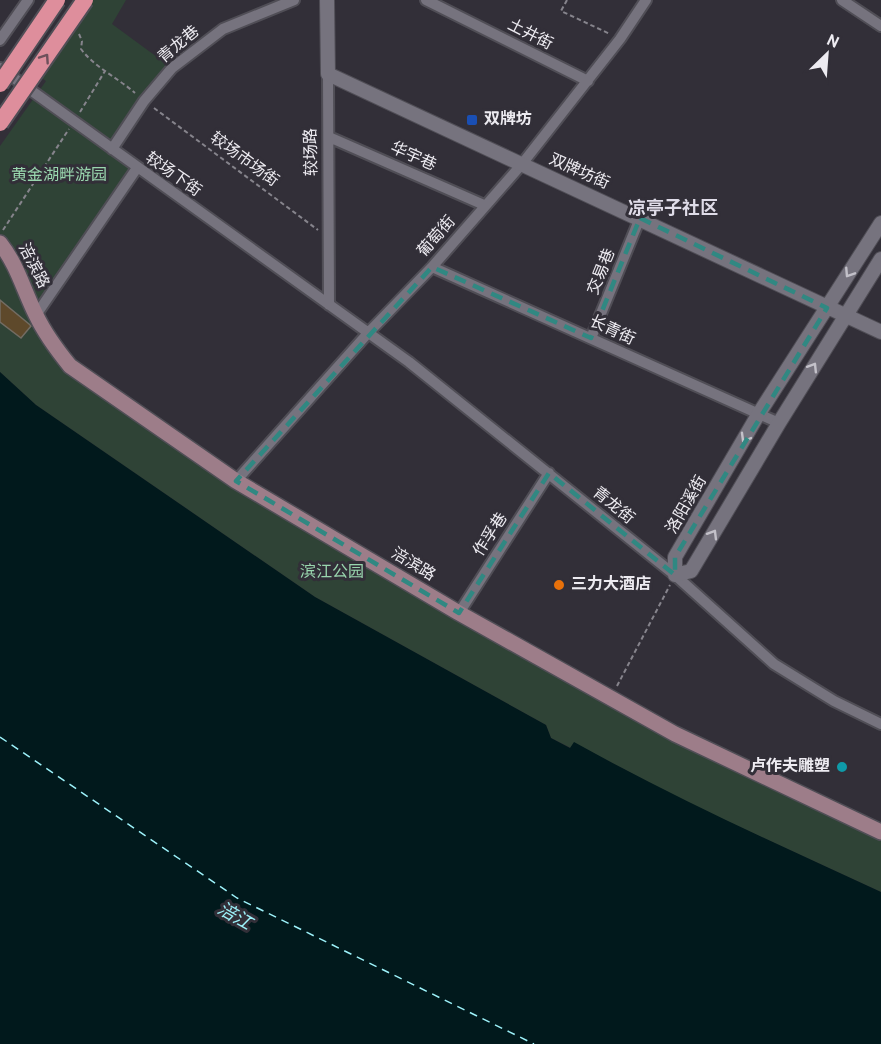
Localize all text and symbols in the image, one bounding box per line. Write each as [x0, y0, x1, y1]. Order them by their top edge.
street label: 土井街 [504, 15, 556, 55]
street label: 青龙巷 [154, 22, 204, 68]
north arrow [797, 24, 857, 84]
text: N [823, 31, 842, 54]
one-way arrow [37, 53, 48, 64]
place label: 双牌坊 [484, 110, 532, 130]
marker: 双牌坊 [465, 113, 479, 127]
street label: 较场市场街 [206, 128, 282, 192]
street label: 较场路 [302, 128, 322, 176]
street label: 华宇巷 [387, 138, 439, 176]
street label: 较场下街 [141, 148, 205, 202]
street label: 双牌坊街 [546, 150, 612, 194]
park label: 黄金湖畔游园 [11, 166, 107, 186]
district label: 凉亭子社区 [628, 198, 718, 221]
street label: 葡萄街 [414, 212, 460, 262]
street label: 涪滨路 [13, 240, 53, 292]
street label: 交易巷 [584, 246, 620, 298]
one-way arrow [845, 267, 857, 277]
street label: 长青街 [586, 312, 638, 350]
one-way arrow [806, 363, 818, 373]
one-way arrow [741, 432, 753, 442]
street label: 洛阳溪街 [662, 472, 712, 538]
street label: 青龙街 [588, 483, 638, 529]
street label: 作孚巷 [470, 509, 512, 561]
one-way arrow [705, 530, 717, 540]
street label: 涪滨路 [387, 544, 439, 586]
park label: 滨江公园 [300, 563, 364, 583]
place label: 三力大酒店 [571, 575, 651, 595]
marker: 三力大酒店 [552, 578, 566, 592]
place label: 卢作夫雕塑 [750, 757, 830, 777]
marker: 卢作夫雕塑 [835, 760, 849, 774]
water label: 涪江 [213, 898, 257, 937]

